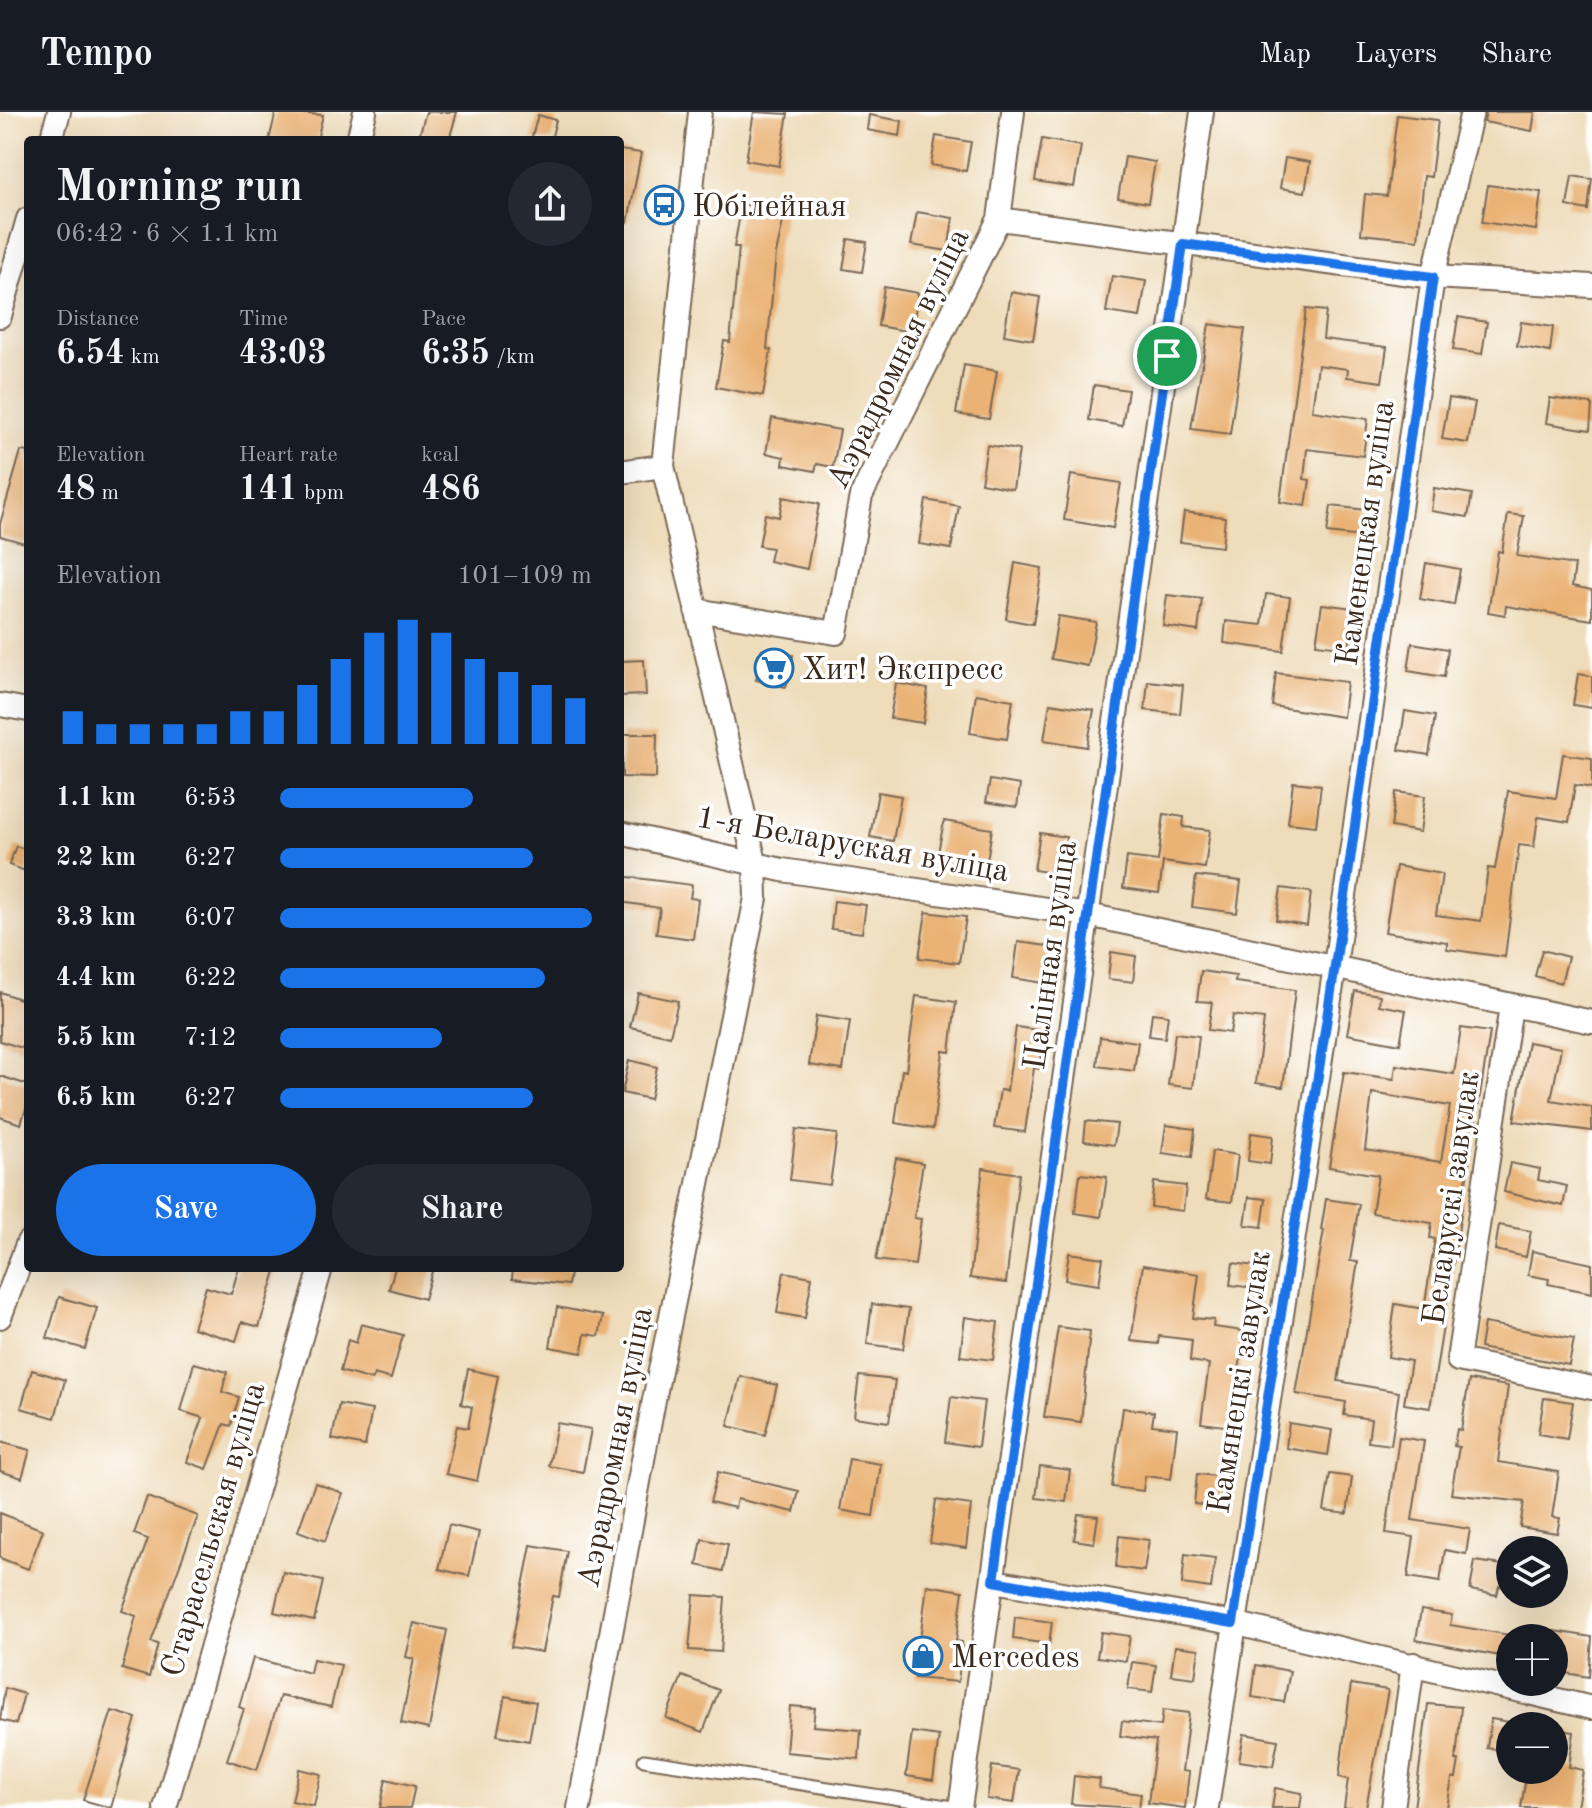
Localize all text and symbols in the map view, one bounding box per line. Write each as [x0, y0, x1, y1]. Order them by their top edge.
text: Tempo [40, 36, 153, 74]
text: Map [1259, 41, 1311, 69]
text: Layers [1355, 41, 1437, 69]
text: Share [1481, 41, 1552, 69]
button: share [508, 162, 592, 246]
text: Morning run [56, 166, 303, 210]
bus stop icon: Юбілейная [643, 184, 685, 226]
place label: Юбілейная [692, 192, 847, 224]
text: 06:42 · 6 × 1.1 km [56, 221, 278, 247]
street label: Аэрадромная вуліца [823, 224, 977, 495]
text: Distance [56, 308, 139, 330]
text: Time [239, 308, 288, 330]
text: Pace [421, 308, 466, 330]
pin [1133, 322, 1201, 390]
icon: arrive [1145, 334, 1189, 378]
text: 6.54 [56, 337, 125, 371]
text: 43:03 [239, 337, 327, 371]
text: 6:35 [421, 337, 490, 371]
text: km [125, 346, 160, 368]
text: /km [490, 346, 535, 368]
street label: Каменецкая вуліца [1332, 398, 1402, 668]
text: Elevation [56, 444, 146, 466]
text: Heart rate [239, 444, 338, 466]
text: kcal [421, 444, 459, 466]
text: 48 [56, 473, 95, 507]
text: 141 [239, 473, 298, 507]
text: 486 [421, 473, 481, 507]
text: m [95, 482, 119, 504]
text: bpm [298, 482, 344, 504]
text: Elevation [56, 563, 162, 589]
text: 101–109 m [457, 563, 592, 589]
supermarket icon: Хит! Экспресс [753, 647, 795, 689]
place label: Хит! Экспресс [802, 655, 1003, 687]
text: 1.1 km [56, 785, 136, 811]
text: 6:53 [184, 785, 237, 811]
street label: 1-я Беларуская вуліца [694, 803, 1011, 889]
street label: Цалінная вуліца [1020, 838, 1084, 1072]
text: 2.2 km [56, 845, 136, 871]
text: 6:27 [184, 845, 237, 871]
text: 3.3 km [56, 905, 136, 931]
text: 6:07 [184, 905, 237, 931]
text: 4.4 km [56, 965, 136, 991]
text: 6:22 [184, 965, 237, 991]
text: 5.5 km [56, 1025, 136, 1051]
text: 7:12 [184, 1025, 237, 1051]
street label: Беларускі завулак [1419, 1069, 1487, 1328]
text: 6.5 km [56, 1085, 136, 1111]
text: 6:27 [184, 1085, 237, 1111]
button: Save [56, 1164, 316, 1256]
button: Share [332, 1164, 592, 1256]
street label: Камянецкі завулак [1204, 1249, 1278, 1516]
street label: Аэрадромная вуліца [574, 1304, 660, 1591]
street label: Старасельская вуліца [158, 1379, 272, 1681]
map controls [1496, 1536, 1568, 1784]
button: layers [1496, 1536, 1568, 1608]
button: + [1496, 1624, 1568, 1696]
shop icon: Mercedes [902, 1635, 944, 1677]
place label: Mercedes [951, 1643, 1080, 1675]
button: − [1496, 1712, 1568, 1784]

